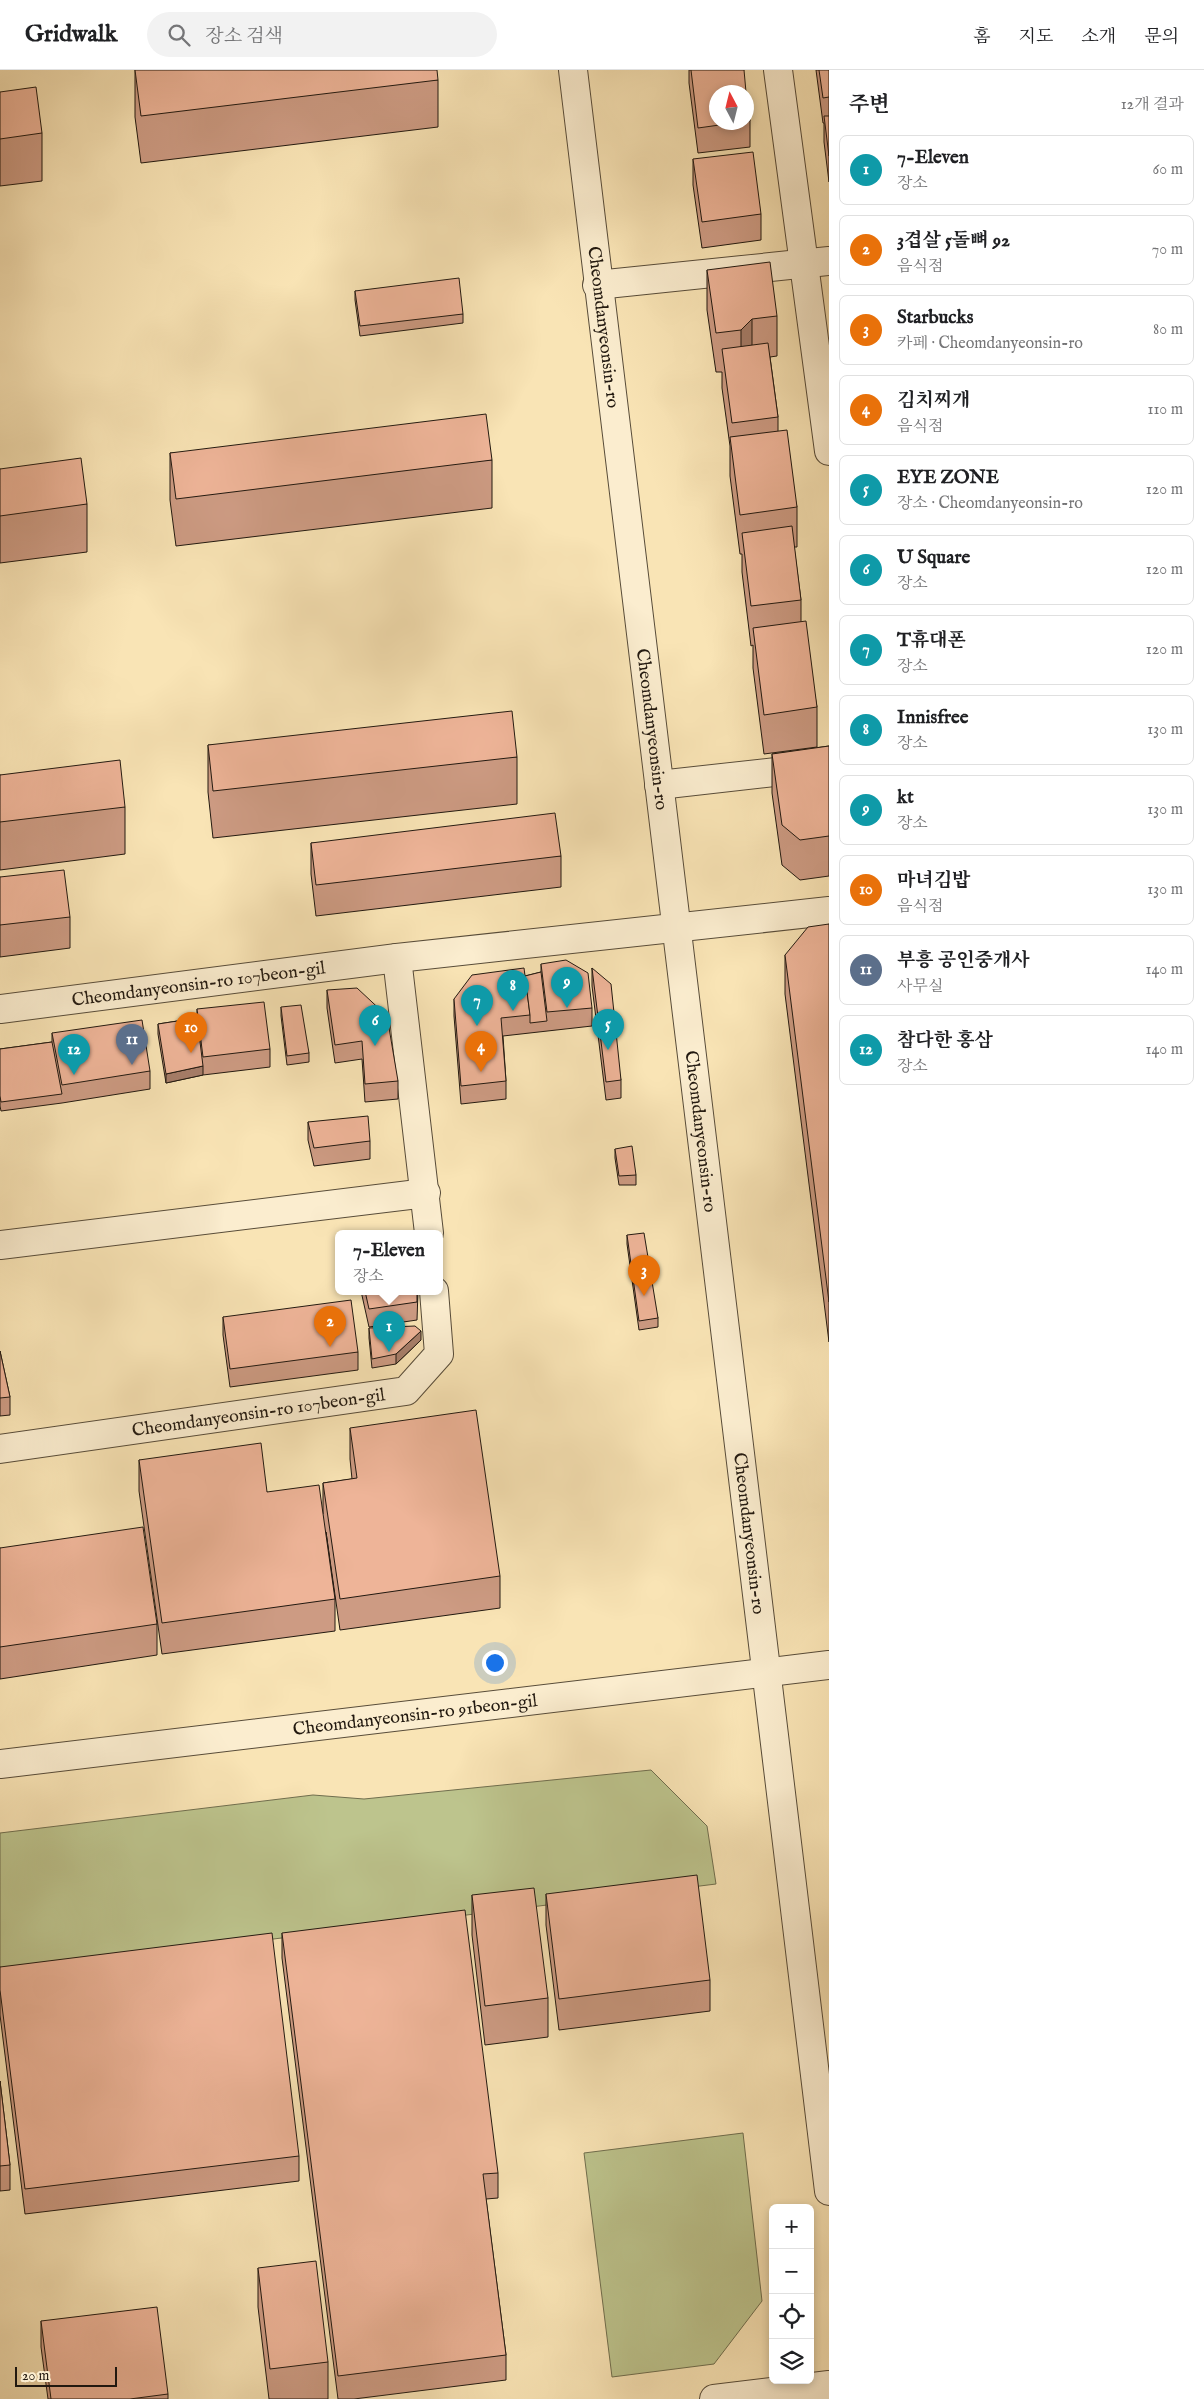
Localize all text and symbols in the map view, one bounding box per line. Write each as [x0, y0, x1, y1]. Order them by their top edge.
search box [147, 12, 497, 57]
text: Gridwalk [25, 19, 117, 50]
icon: search [165, 21, 193, 49]
text: 장소 검색 [205, 25, 283, 49]
text: 홈 [973, 26, 991, 49]
text: 지도 [1019, 26, 1053, 49]
text: 소개 [1081, 26, 1116, 49]
text: 문의 [1144, 26, 1179, 49]
north arrow [709, 85, 754, 130]
text: 주변 [849, 92, 890, 119]
text: 12개 결과 [1121, 95, 1184, 115]
text: 7-Eleven [897, 146, 969, 170]
text: 1 [863, 160, 869, 180]
text: 60 m [1153, 160, 1183, 180]
text: 장소 [897, 174, 928, 194]
text: 3겹살 5돌뼈 92 [897, 229, 1010, 253]
text: 2 [862, 240, 870, 260]
text: 70 m [1152, 240, 1183, 260]
street label: Cheomdanyeonsin-ro [581, 245, 624, 410]
text: 음식점 [897, 257, 943, 277]
text: Starbucks [897, 306, 973, 330]
text: 3 [863, 320, 869, 340]
text: 80 m [1153, 320, 1183, 340]
text: 카페 · Cheomdanyeonsin-ro [897, 334, 1083, 354]
text: 김치찌개 [897, 389, 970, 413]
text: 4 [862, 400, 870, 420]
text: 110 m [1147, 400, 1183, 420]
text: 음식점 [897, 417, 943, 437]
text: EYE ZONE [897, 466, 999, 490]
text: 5 [863, 480, 869, 500]
text: 120 m [1146, 480, 1183, 500]
text: 장소 · Cheomdanyeonsin-ro [897, 494, 1083, 514]
text: U Square [897, 546, 970, 570]
text: 6 [863, 560, 869, 580]
text: 120 m [1146, 560, 1183, 580]
text: 장소 [897, 574, 928, 594]
text: T휴대폰 [897, 629, 966, 653]
text: 7 [862, 640, 870, 660]
text: 120 m [1146, 640, 1183, 660]
street label: Cheomdanyeonsin-ro [630, 647, 672, 812]
text: 장소 [897, 657, 928, 677]
text: Innisfree [897, 706, 969, 730]
text: 8 [863, 720, 869, 740]
text: 130 m [1147, 720, 1183, 740]
text: 장소 [897, 734, 928, 754]
text: kt [897, 786, 914, 810]
text: 9 [863, 800, 869, 820]
text: 130 m [1147, 800, 1183, 820]
text: 장소 [897, 814, 928, 834]
text: 마녀김밥 [897, 869, 970, 893]
text: 10 [859, 880, 873, 900]
text: 130 m [1147, 880, 1183, 900]
text: 음식점 [897, 897, 943, 917]
text: 부흥 공인중개사 [897, 949, 1030, 973]
street label: Cheomdanyeonsin-ro 107beon-gil [70, 957, 327, 1013]
text: 11 [860, 960, 872, 980]
text: 140 m [1145, 960, 1183, 980]
pin: 9 [551, 967, 583, 1008]
pin: 8 [497, 970, 529, 1011]
text: 사무실 [897, 977, 943, 997]
pin: 7 [461, 985, 493, 1026]
pin: 6 [359, 1005, 391, 1046]
pin: 5 [592, 1009, 624, 1050]
pin: 10 [175, 1012, 207, 1053]
pin: 11 [116, 1024, 148, 1065]
text: 참다한 홍삼 [897, 1029, 993, 1053]
pin: 4 [465, 1031, 497, 1072]
pin: 12 [58, 1034, 90, 1075]
text: 12 [859, 1040, 873, 1060]
text: 140 m [1145, 1040, 1183, 1060]
street label: Cheomdanyeonsin-ro [678, 1049, 721, 1214]
text: 장소 [897, 1057, 928, 1077]
popup [335, 1230, 443, 1295]
text: 7-Eleven [353, 1239, 425, 1263]
pin: 3 [628, 1255, 660, 1296]
text: 장소 [353, 1267, 384, 1287]
pin: 2 [314, 1306, 346, 1347]
pin: 1 [373, 1311, 405, 1352]
street label: Cheomdanyeonsin-ro 107beon-gil [130, 1384, 387, 1443]
street label: Cheomdanyeonsin-ro [727, 1451, 769, 1616]
your location [482, 1650, 508, 1676]
street label: Cheomdanyeonsin-ro 91beon-gil [292, 1690, 539, 1742]
map controls [769, 2204, 814, 2384]
button: + [769, 2204, 814, 2249]
button: − [769, 2249, 814, 2294]
button: locate [769, 2294, 814, 2339]
button: layers [769, 2339, 814, 2384]
scale bar [15, 2364, 118, 2387]
text: 20 m [22, 2367, 49, 2385]

